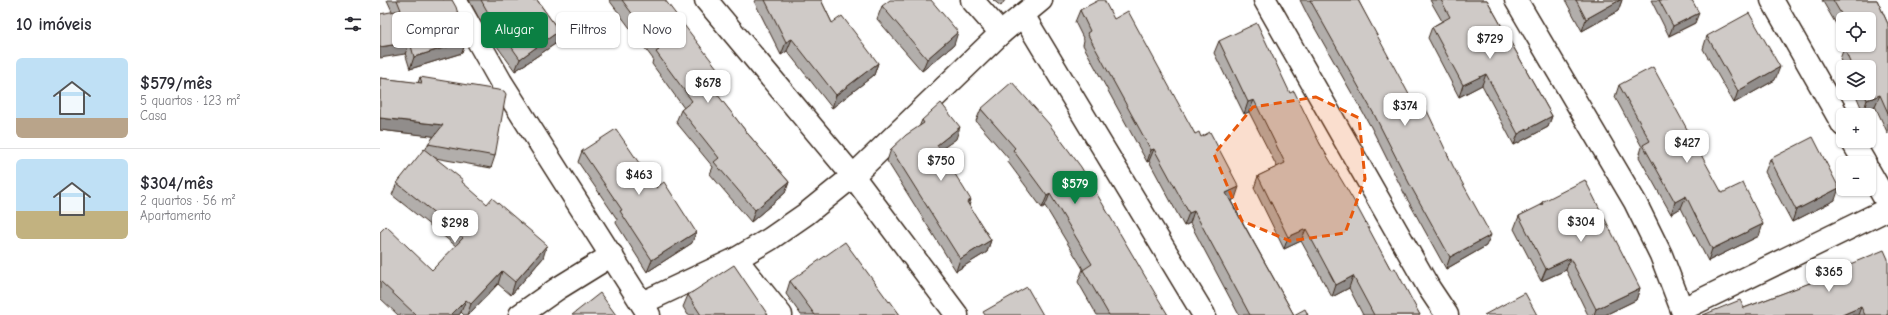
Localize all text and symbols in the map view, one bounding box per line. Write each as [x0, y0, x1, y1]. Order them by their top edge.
chip: Comprar [392, 12, 473, 48]
chip: Alugar [481, 12, 548, 48]
chip: Filtros [556, 12, 620, 48]
chip: Novo [628, 12, 686, 48]
map controls [1836, 12, 1876, 196]
button: locate [1836, 12, 1876, 52]
icon: filters [342, 13, 364, 35]
text: 10 imóveis [16, 15, 91, 34]
pin: $729 [1466, 26, 1514, 60]
text: $729 [1477, 31, 1503, 46]
button: layers [1836, 60, 1876, 100]
pin: $678 [684, 70, 732, 104]
icon: home [48, 74, 96, 122]
text: $579/mês [140, 74, 212, 93]
text: $678 [695, 75, 721, 90]
text: 5 quartos · 123 m² [140, 93, 240, 108]
pin: $374 [1381, 93, 1429, 127]
text: $374 [1392, 98, 1418, 113]
text: Casa [140, 108, 167, 123]
button: + [1836, 108, 1876, 148]
pin: $427 [1663, 130, 1711, 164]
text: $427 [1674, 135, 1700, 150]
pin: $750 [917, 148, 965, 182]
text: $750 [927, 153, 955, 168]
button: − [1836, 156, 1876, 196]
pin: $463 [615, 162, 663, 196]
text: $463 [625, 167, 653, 182]
pin: $579 [1051, 171, 1099, 205]
text: $304/mês [140, 174, 213, 193]
icon: home [48, 175, 96, 223]
text: $579 [1061, 176, 1089, 191]
text: 2 quartos · 56 m² [140, 193, 235, 208]
text: Apartamento [140, 208, 211, 223]
pin: $304 [1557, 209, 1605, 243]
pin: $298 [431, 210, 479, 244]
text: $304 [1567, 214, 1595, 229]
text: $298 [441, 215, 469, 230]
pin: $365 [1805, 259, 1853, 293]
text: $365 [1815, 264, 1843, 279]

